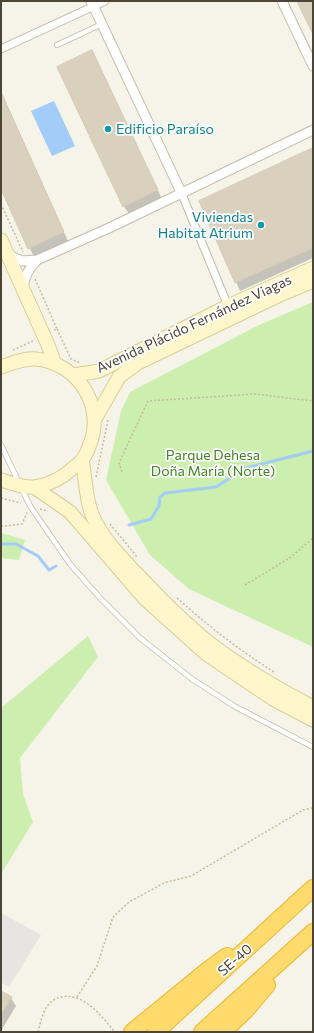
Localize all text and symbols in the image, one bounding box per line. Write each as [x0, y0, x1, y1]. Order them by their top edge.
place label: Edificio Paraíso [116, 121, 214, 137]
marker: Edificio Paraíso [103, 124, 113, 134]
place label: Viviendas Habitat Atrium [158, 209, 253, 242]
marker: Viviendas Habitat Atrium [256, 220, 266, 230]
street label: Avenida Plácido Fernández Viagas [94, 271, 294, 377]
park label: Parque Dehesa Doña María (Norte) [151, 447, 275, 480]
street label: SE-40 [215, 940, 255, 980]

